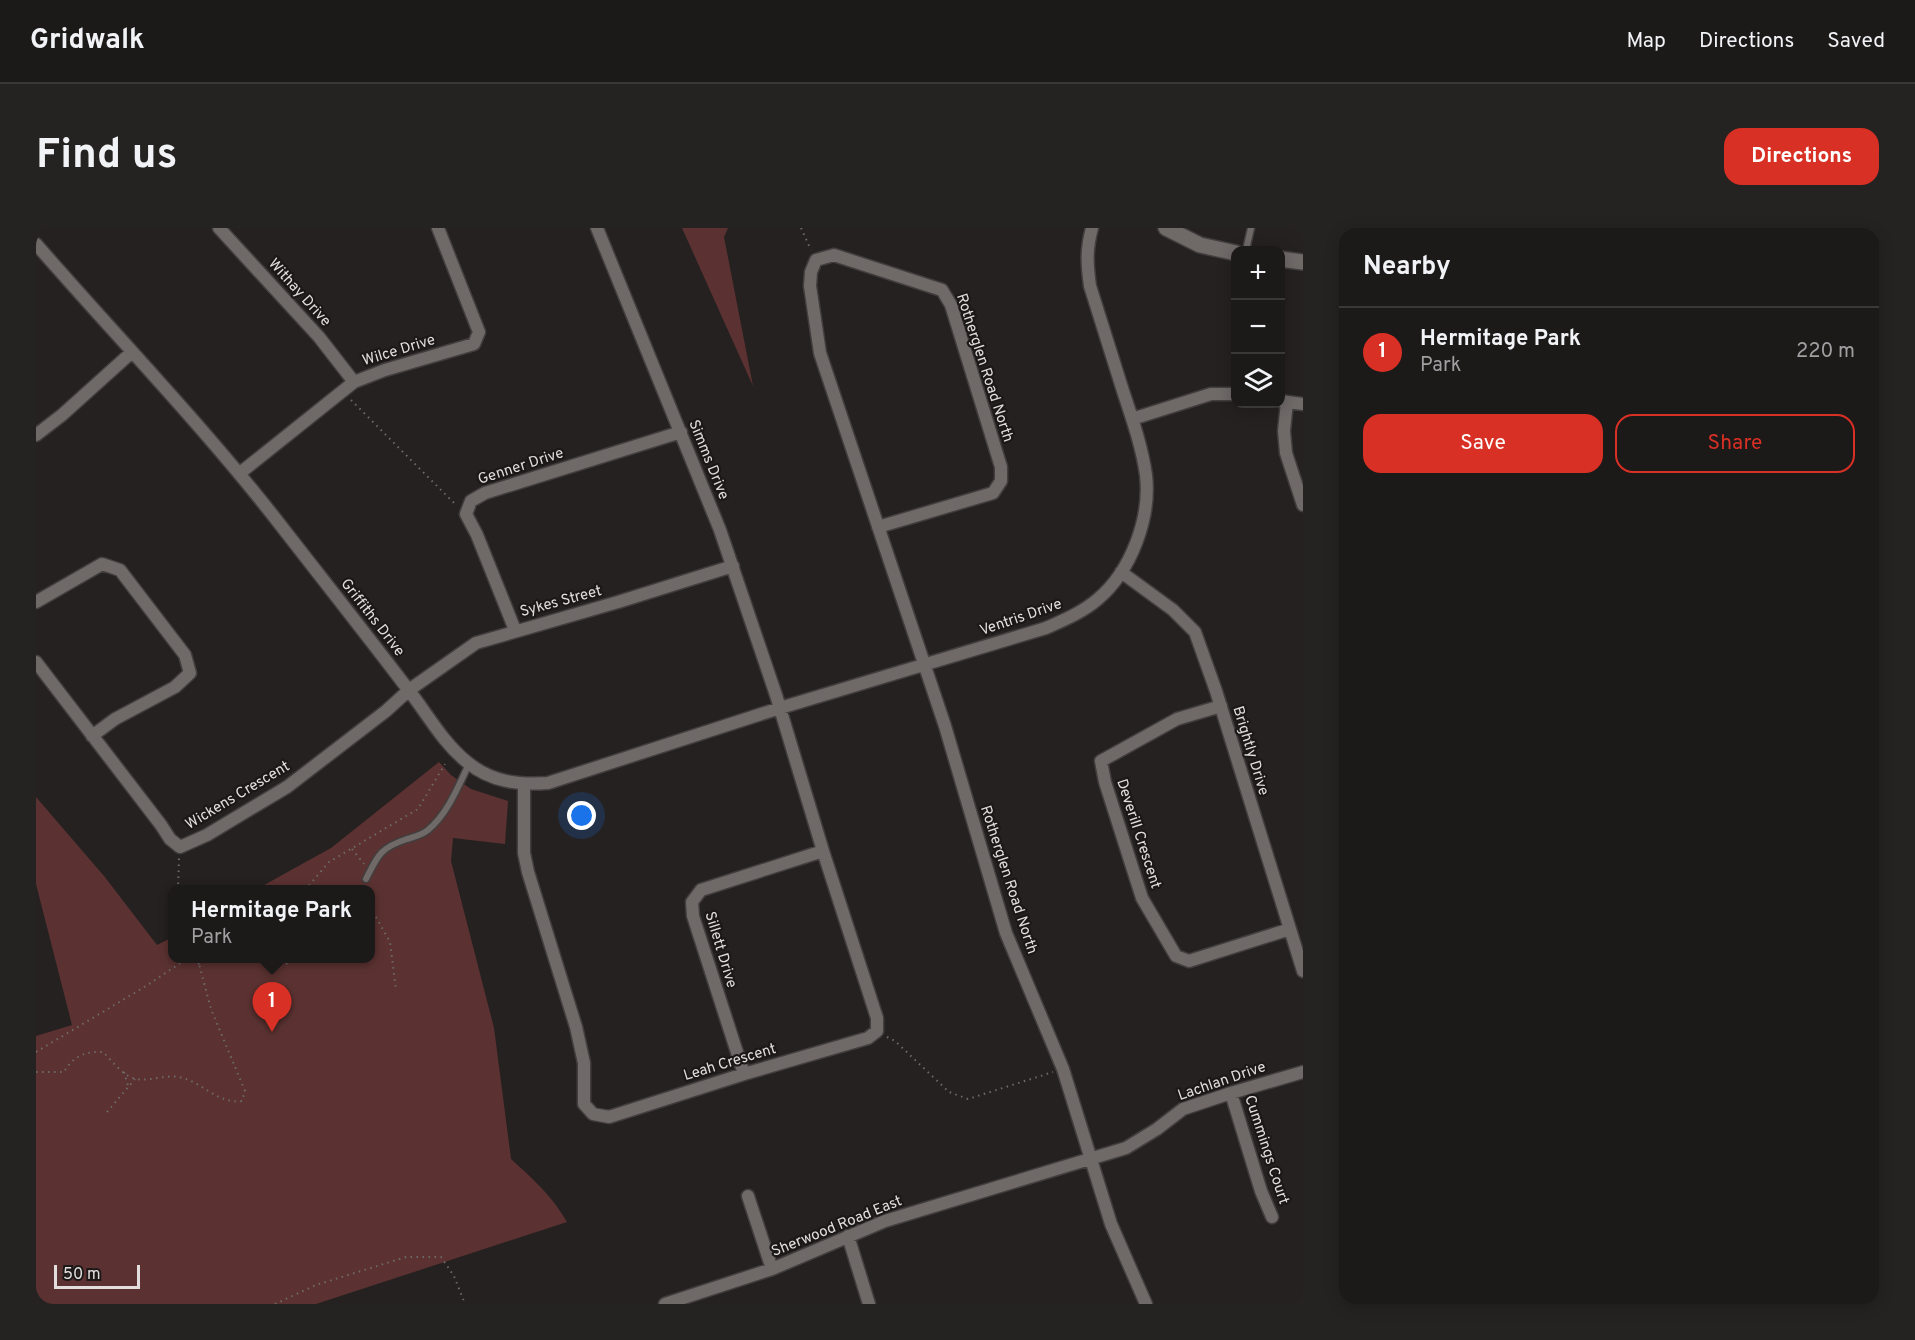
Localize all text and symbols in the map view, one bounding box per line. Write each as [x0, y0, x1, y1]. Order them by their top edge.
text: Gridwalk [30, 23, 145, 59]
text: Map [1626, 28, 1666, 55]
text: Directions [1699, 28, 1794, 55]
text: Saved [1827, 28, 1885, 55]
button: Directions [1724, 128, 1879, 185]
text: Find us [36, 130, 177, 183]
map controls [1231, 246, 1285, 408]
button: + [1231, 246, 1285, 300]
text: Nearby [1363, 251, 1451, 284]
street label: Withay Drive [263, 255, 335, 331]
street label: Rotherglen Road North [951, 291, 1017, 445]
button: − [1231, 300, 1285, 354]
text: Hermitage Park [1420, 326, 1581, 353]
street label: Wilce Drive [360, 331, 438, 371]
text: 1 [1379, 339, 1387, 365]
text: 220 m [1796, 339, 1855, 365]
text: Park [1420, 353, 1461, 379]
button: layers [1231, 354, 1285, 408]
button: Save [1363, 414, 1603, 473]
button: Share [1615, 414, 1855, 473]
street label: Simms Drive [683, 417, 733, 503]
street label: Genner Drive [476, 444, 566, 490]
street label: Griffiths Drive [336, 575, 408, 661]
street label: Sykes Street [518, 582, 604, 622]
street label: Ventris Drive [977, 595, 1065, 641]
street label: Brightly Drive [1227, 704, 1273, 798]
street label: Wickens Crescent [182, 757, 294, 835]
street label: Deverill Crescent [1111, 777, 1165, 891]
your location [567, 801, 596, 830]
street label: Rotherglen Road North [975, 803, 1041, 957]
popup [168, 885, 375, 963]
text: Hermitage Park [191, 898, 352, 925]
street label: Sillett Drive [699, 910, 741, 990]
text: Park [191, 925, 232, 951]
pin: 1 [252, 982, 292, 1032]
street label: Leah Crescent [681, 1040, 779, 1086]
street label: Lachlan Drive [1175, 1058, 1269, 1106]
street label: Cummings Court [1239, 1093, 1293, 1207]
street label: Sherwood Road East [769, 1192, 905, 1262]
scale bar [54, 1262, 140, 1290]
text: 50 m [63, 1265, 101, 1285]

